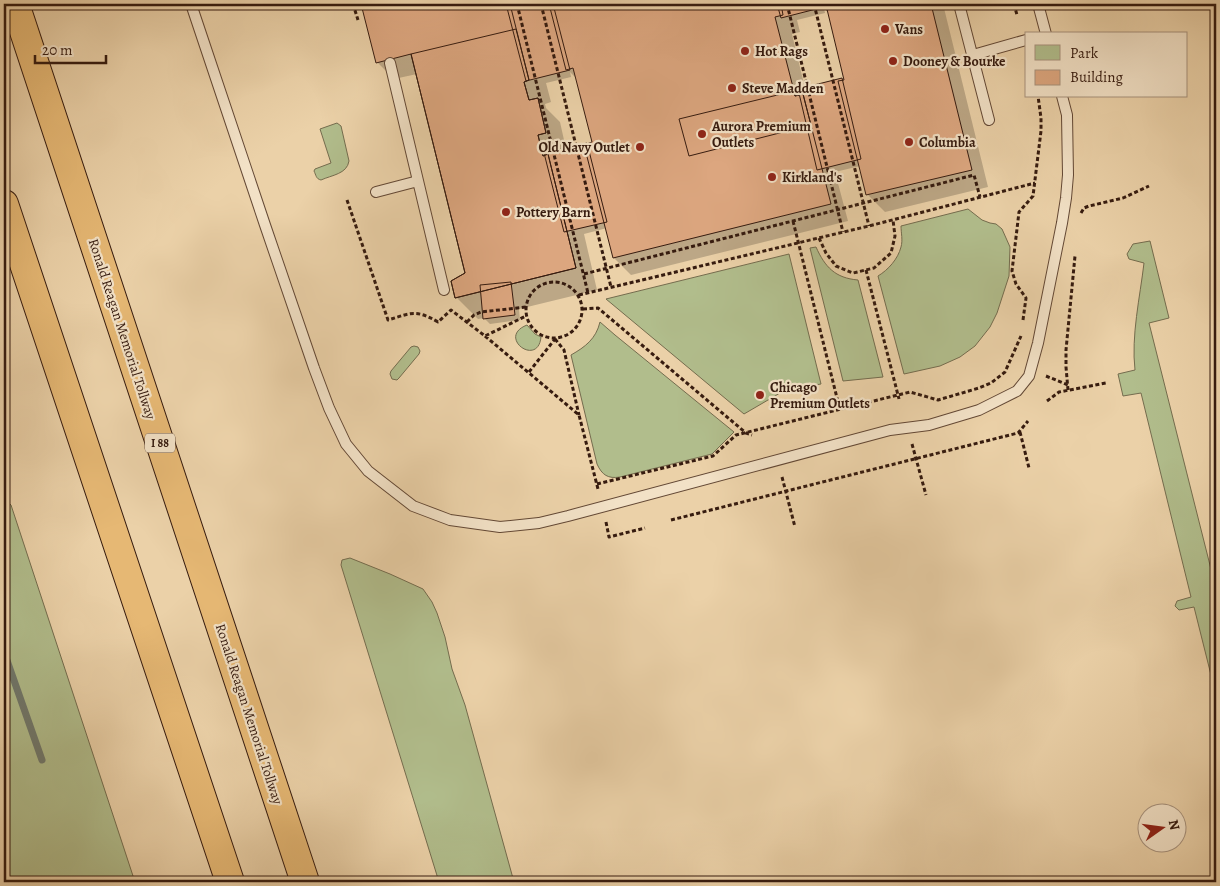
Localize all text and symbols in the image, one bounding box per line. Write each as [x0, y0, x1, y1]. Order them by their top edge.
place label: Vans [894, 20, 923, 39]
marker: Vans [879, 23, 891, 35]
scale bar [35, 32, 106, 64]
legend [1025, 32, 1188, 98]
text: 20 m [42, 40, 73, 60]
place label: Hot Rags [755, 42, 808, 61]
text: Park [1070, 43, 1099, 63]
marker: Hot Rags [739, 45, 751, 57]
place label: Dooney & Bourke [903, 52, 1006, 71]
marker: Dooney & Bourke [887, 55, 899, 67]
text: Building [1070, 67, 1123, 87]
place label: Steve Madden [742, 79, 824, 98]
marker: Steve Madden [726, 82, 738, 94]
place label: Aurora Premium Outlets [711, 117, 811, 152]
marker: Aurora Premium Outlets [696, 128, 708, 140]
place label: Columbia [919, 133, 976, 152]
marker: Columbia [903, 136, 915, 148]
place label: Old Navy Outlet [538, 138, 630, 157]
marker: Old Navy Outlet [634, 141, 646, 153]
place label: Kirkland's [782, 168, 842, 187]
marker: Kirkland's [766, 171, 778, 183]
place label: Pottery Barn [516, 203, 591, 222]
marker: Pottery Barn [500, 206, 512, 218]
street label: Ronald Reagan Memorial Tollway [84, 236, 160, 423]
place label: Chicago Premium Outlets [770, 378, 870, 413]
marker: Chicago Premium Outlets [754, 389, 766, 401]
road number: I 88 [145, 433, 175, 452]
street label: Ronald Reagan Memorial Tollway [211, 621, 287, 808]
north arrow [1138, 804, 1188, 854]
text: N [1164, 818, 1185, 832]

